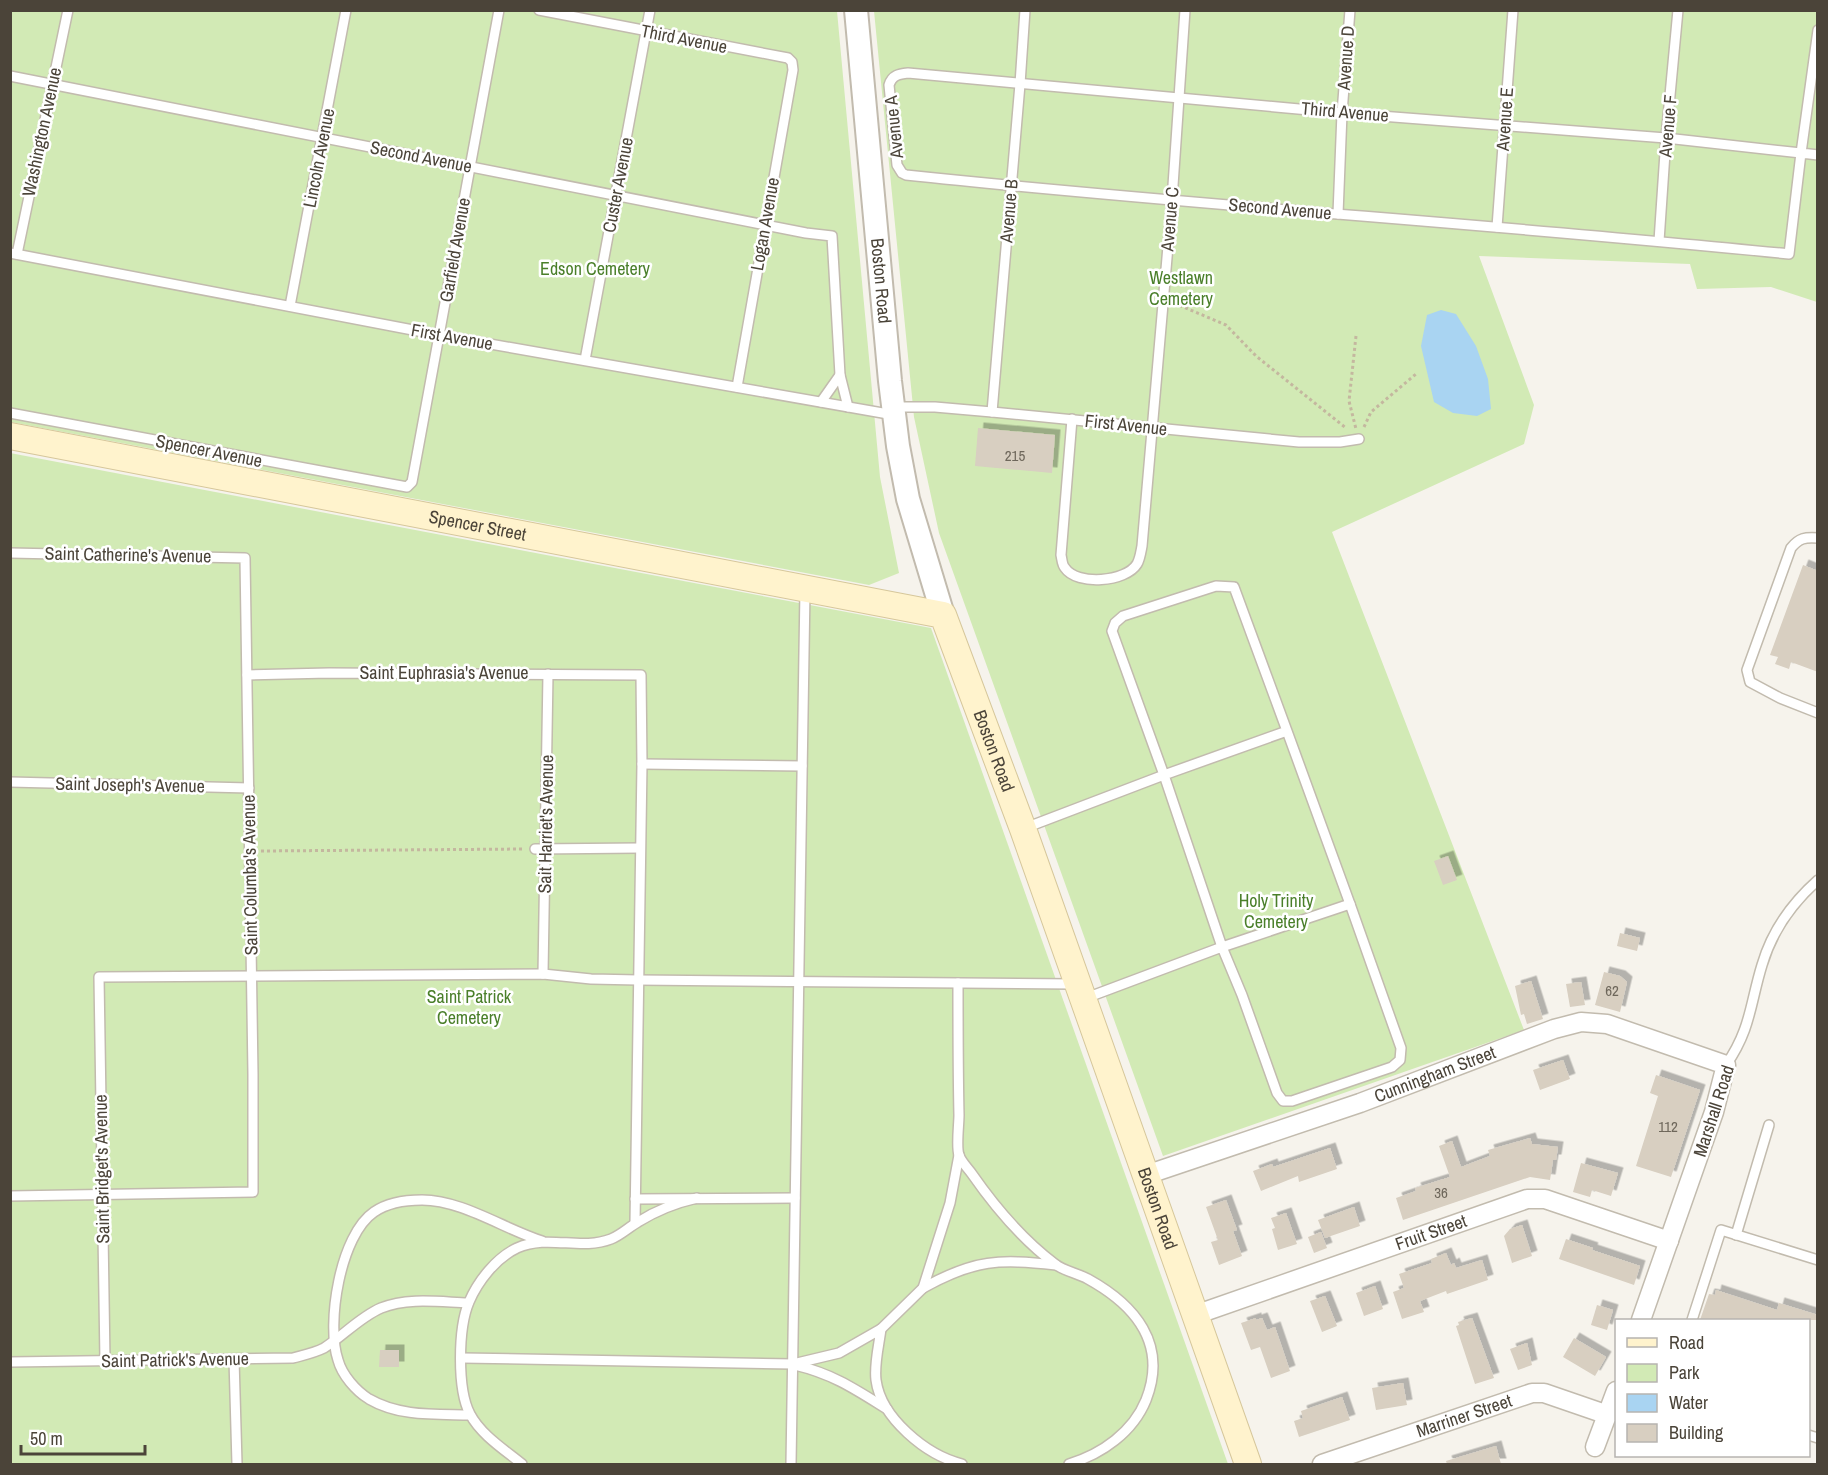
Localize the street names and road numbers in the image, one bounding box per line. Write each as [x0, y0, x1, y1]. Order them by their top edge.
street label: Third Avenue [639, 18, 729, 59]
street label: Avenue D [1331, 25, 1360, 92]
street label: Washington Avenue [16, 65, 67, 199]
street label: Avenue E [1490, 86, 1519, 153]
street label: Avenue A [878, 94, 909, 161]
street label: Avenue F [1652, 94, 1683, 159]
street label: Third Avenue [1300, 95, 1390, 128]
street label: Lincoln Avenue [297, 106, 340, 210]
street label: Second Avenue [368, 134, 474, 179]
street label: Custer Avenue [596, 135, 639, 235]
street label: Logan Avenue [744, 175, 785, 272]
street label: Avenue B [993, 178, 1024, 245]
street label: Avenue C [1154, 186, 1185, 253]
street label: Second Avenue [1228, 192, 1333, 225]
street label: Garfield Avenue [433, 196, 476, 304]
street label: Boston Road [865, 237, 898, 325]
street label: First Avenue [409, 317, 495, 356]
street label: First Avenue [1084, 408, 1168, 441]
street label: Spencer Avenue [154, 428, 265, 473]
street label: Spencer Street [427, 504, 528, 547]
street label: Saint Catherine's Avenue [44, 541, 212, 568]
street label: Saint Euphrasia's Avenue [359, 660, 529, 685]
street label: Boston Road [968, 706, 1021, 795]
street label: Sait Harriet's Avenue [532, 754, 559, 894]
street label: Saint Joseph's Avenue [55, 771, 205, 798]
street label: Saint Columba's Avenue [236, 794, 263, 956]
street label: Cunningham Street [1370, 1039, 1499, 1108]
street label: Marshall Road [1687, 1062, 1740, 1160]
street label: Saint Bridget's Avenue [88, 1094, 115, 1244]
street label: Boston Road [1132, 1164, 1184, 1253]
street label: Fruit Street [1392, 1208, 1470, 1256]
street label: Saint Patrick's Avenue [101, 1346, 249, 1373]
street label: Marriner Street [1413, 1388, 1515, 1443]

